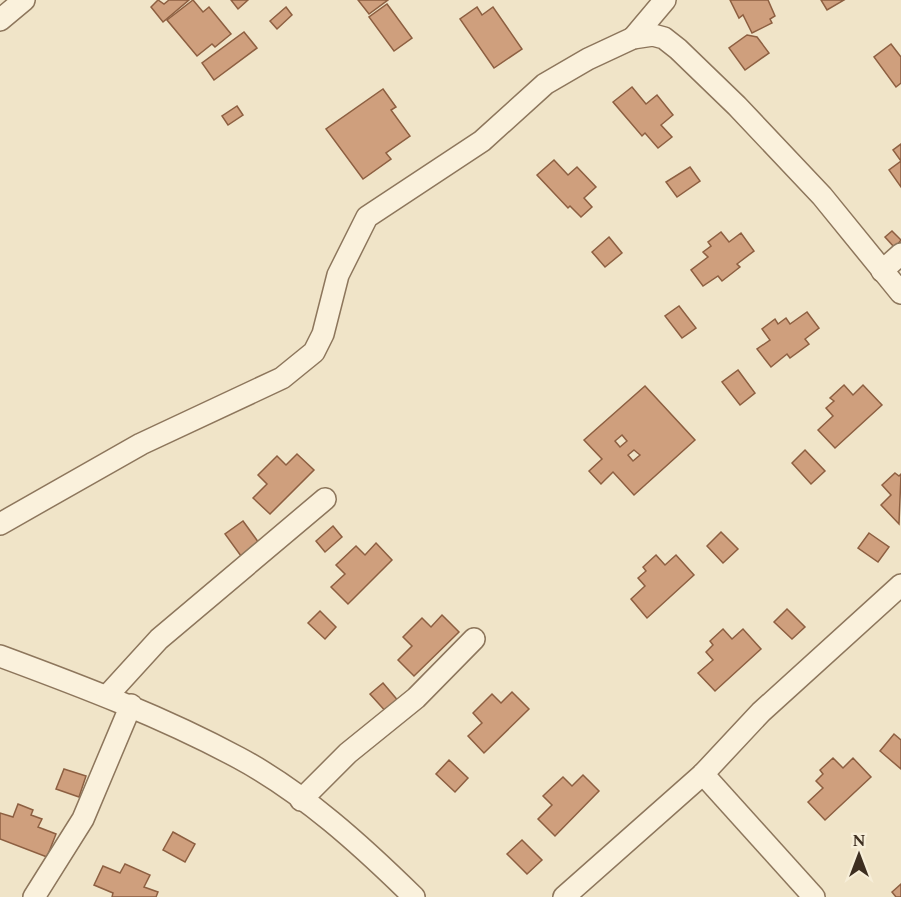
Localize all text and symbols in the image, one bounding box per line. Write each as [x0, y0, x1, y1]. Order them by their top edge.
north arrow [829, 825, 889, 885]
text: N [852, 829, 866, 853]

